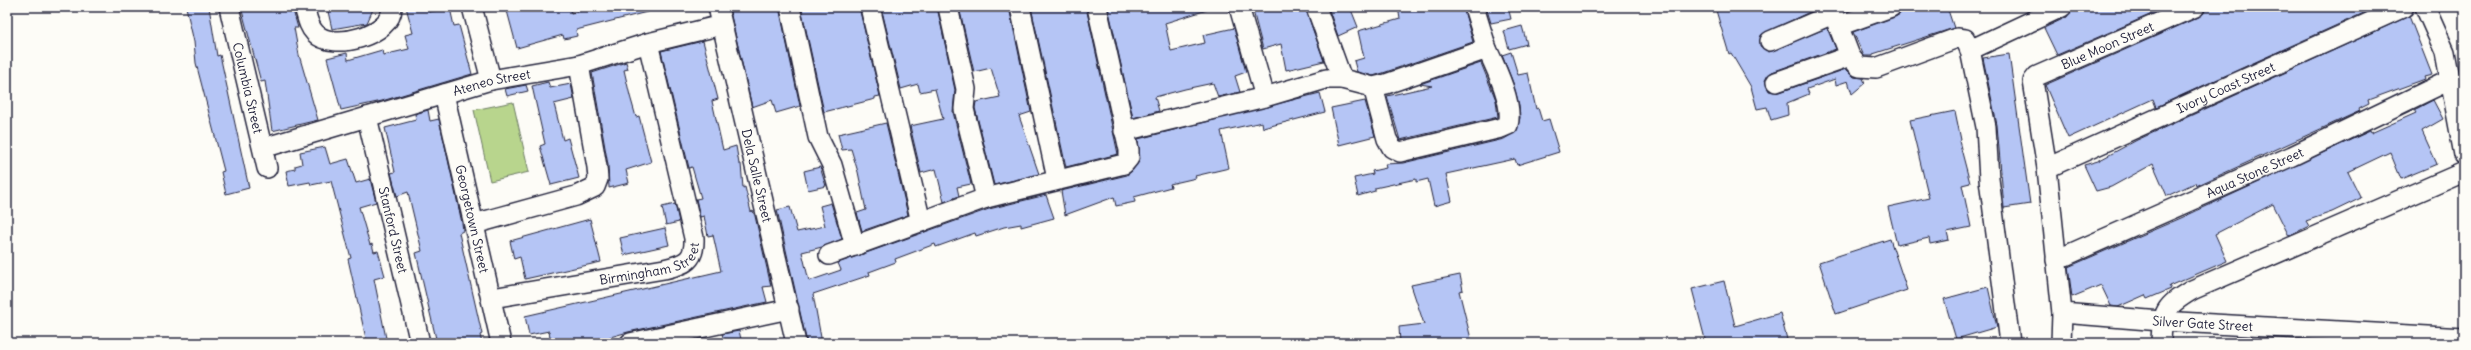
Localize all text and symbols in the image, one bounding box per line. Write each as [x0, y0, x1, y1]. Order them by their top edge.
street label: Blue Moon Street [2058, 17, 2157, 73]
street label: Columbia Street [229, 41, 267, 136]
street label: Ivory Coast Street [2174, 58, 2278, 117]
street label: Ateneo Street [451, 65, 532, 99]
street label: Dela Salle Street [738, 127, 776, 224]
street label: Aqua Stone Street [2203, 143, 2307, 201]
street label: Georgetown Street [452, 163, 493, 275]
street label: Stanford Street [375, 185, 412, 276]
street label: Birmingham Street [598, 241, 703, 288]
street label: Silver Gate Street [2152, 312, 2254, 335]

